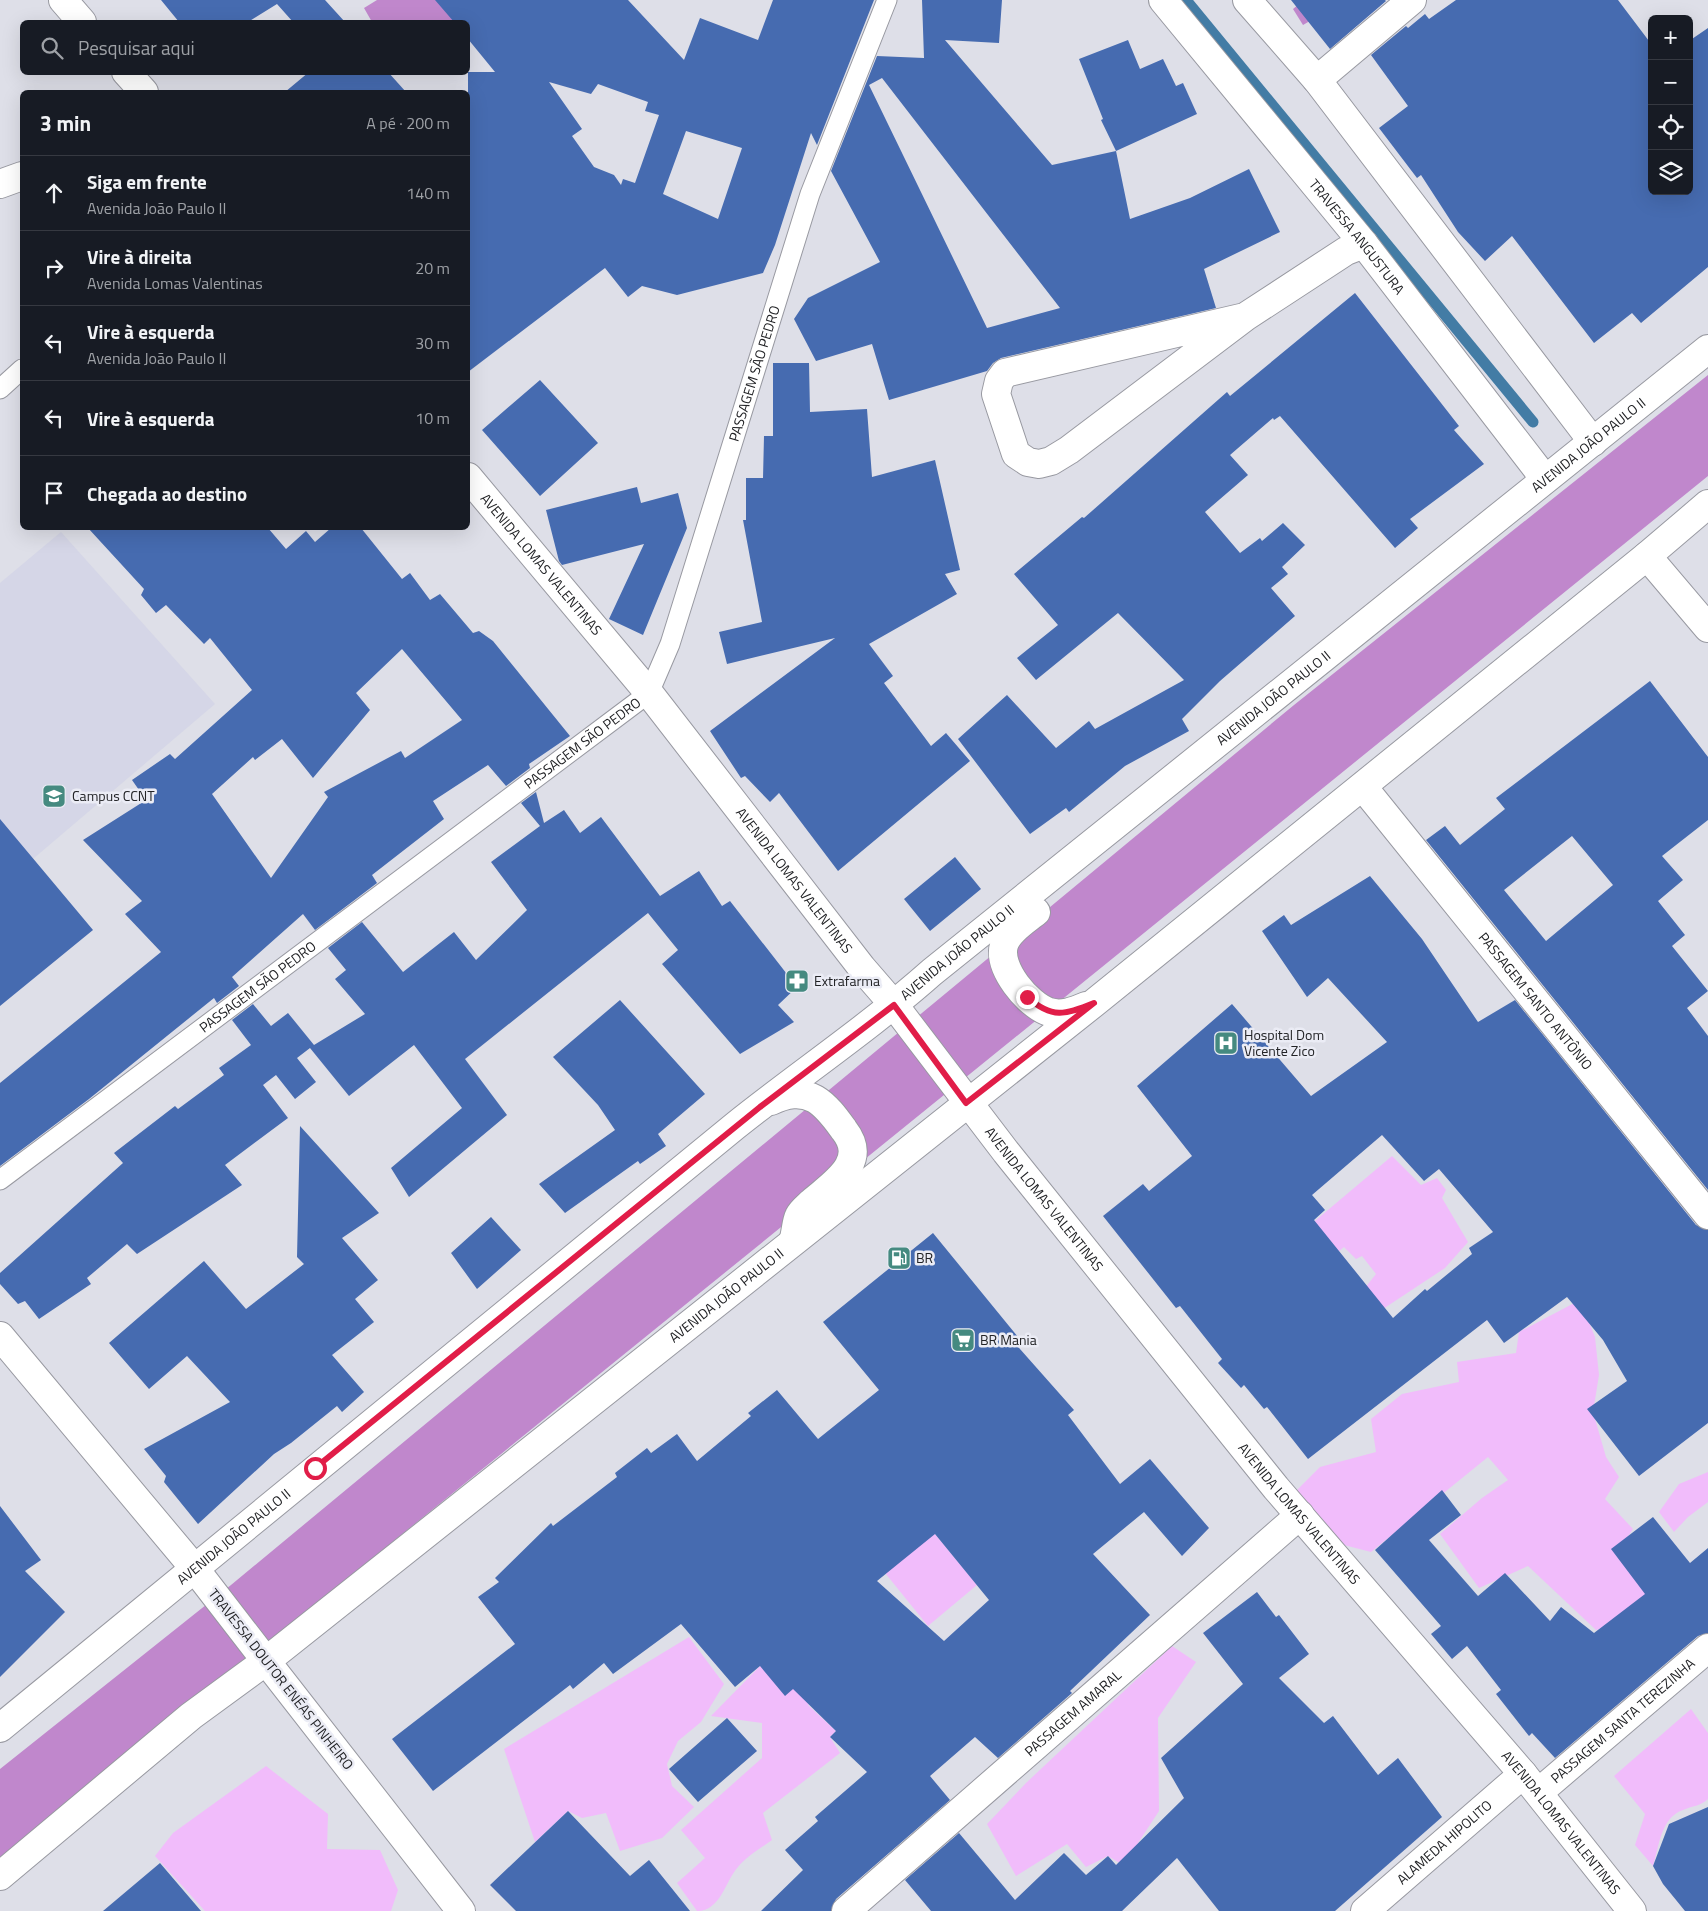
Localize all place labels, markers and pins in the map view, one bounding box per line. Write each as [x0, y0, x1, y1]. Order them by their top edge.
school or university icon: Campus CCNT [41, 783, 67, 809]
place label: Campus CCNT [72, 785, 155, 806]
pharmacy icon: Extrafarma [784, 968, 810, 994]
place label: Extrafarma [814, 970, 880, 991]
place label: Hospital Dom Vicente Zico [1244, 1024, 1324, 1061]
hospital icon: Hospital Dom Vicente Zico [1213, 1030, 1239, 1056]
fuel station icon: BR [886, 1245, 912, 1271]
place label: BR [916, 1247, 933, 1268]
supermarket icon: BR Mania [950, 1327, 976, 1353]
place label: BR Mania [980, 1329, 1037, 1350]

